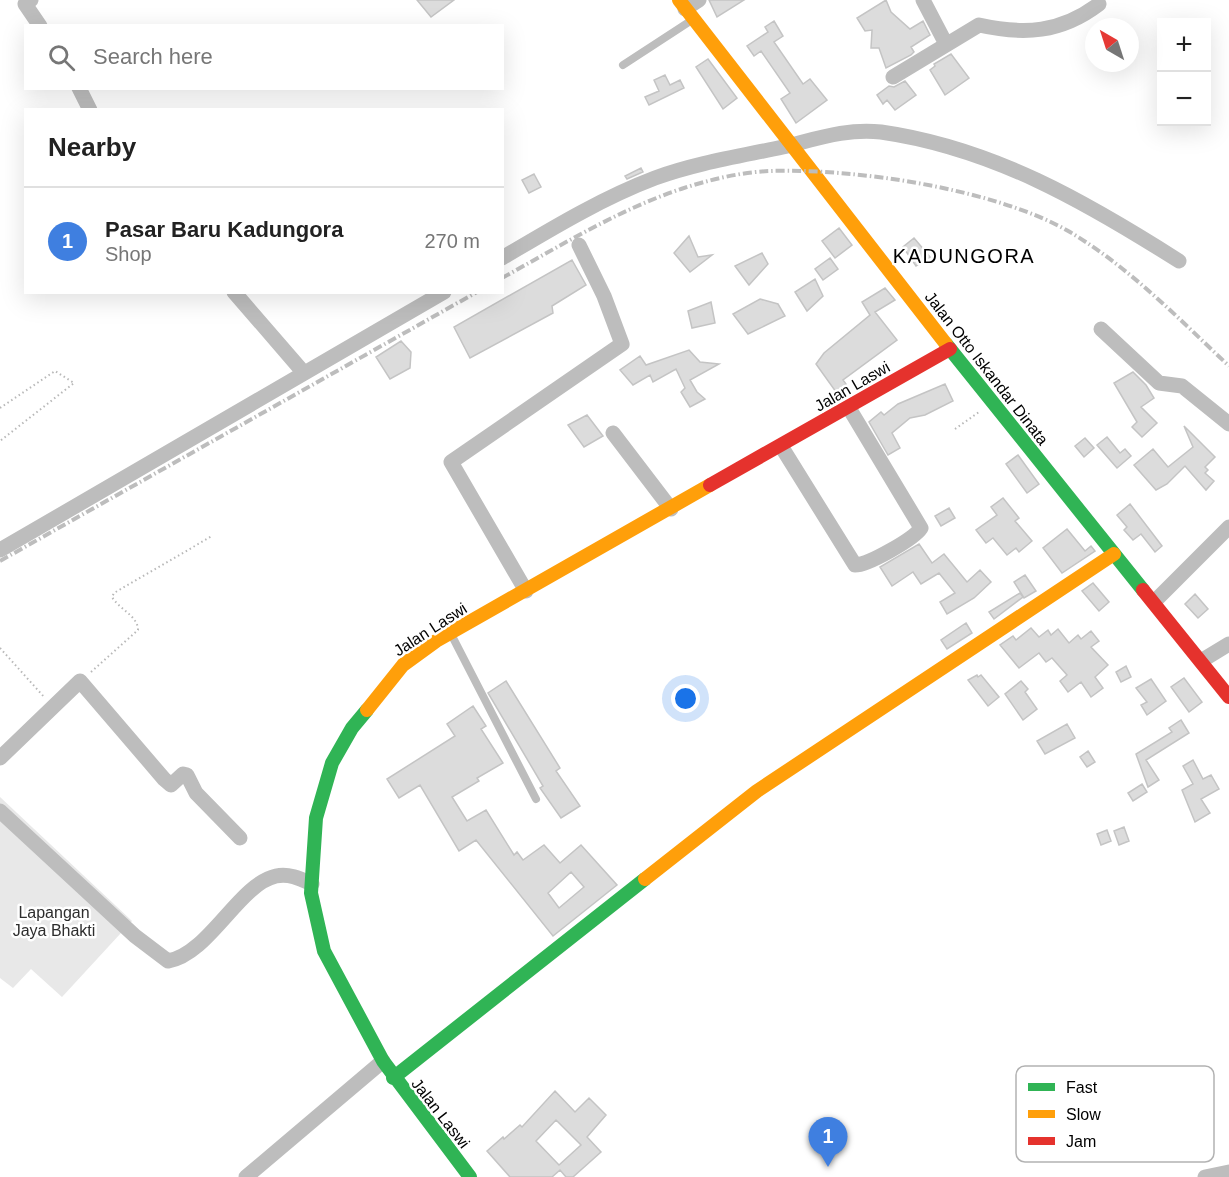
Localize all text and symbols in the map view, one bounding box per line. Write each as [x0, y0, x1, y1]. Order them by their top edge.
north arrow [1085, 18, 1139, 72]
map controls [1157, 18, 1211, 126]
button: + [1157, 18, 1211, 72]
search box [24, 24, 504, 90]
icon: search [45, 41, 78, 74]
text: Search here [93, 44, 213, 69]
button: − [1157, 72, 1211, 126]
text: Nearby [48, 132, 136, 162]
text: Pasar Baru Kadungora [105, 217, 343, 242]
text: 1 [62, 230, 73, 252]
text: 270 m [424, 230, 480, 252]
text: Shop [105, 243, 152, 265]
district label: KADUNGORA [893, 245, 1035, 267]
street label: Jalan Otto Iskandar Dinata [922, 288, 1052, 448]
street label: Jalan Laswi [812, 358, 893, 415]
street label: Jalan Laswi [391, 600, 470, 659]
your location [671, 684, 700, 713]
park label: Lapangan Jaya Bhakti [13, 904, 95, 939]
legend [1016, 1066, 1214, 1162]
street label: Jalan Laswi [408, 1075, 473, 1151]
text: Fast [1066, 1079, 1098, 1096]
text: Slow [1066, 1106, 1101, 1123]
pin: 1 [808, 1118, 848, 1167]
text: Jam [1066, 1133, 1096, 1150]

